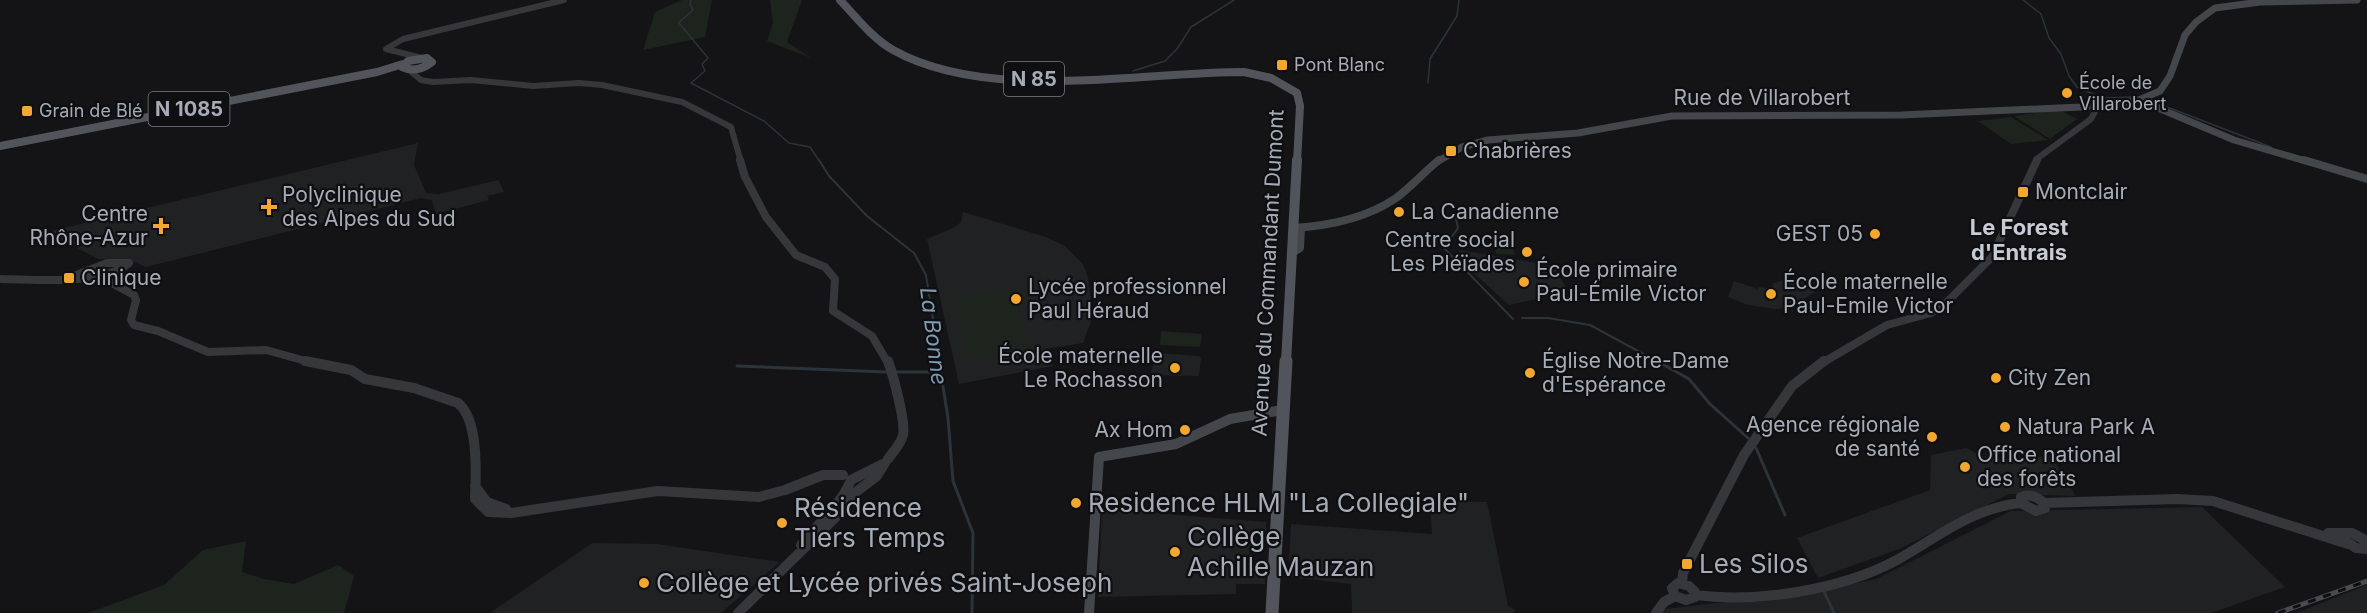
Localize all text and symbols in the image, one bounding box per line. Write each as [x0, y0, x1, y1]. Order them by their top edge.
place label: Pont Blanc [1294, 54, 1385, 75]
marker: Pont Blanc [1275, 58, 1289, 72]
road number: N 85 [1004, 62, 1064, 96]
place label: École de Villarobert [2079, 71, 2166, 114]
street label: Rue de Villarobert [1674, 85, 1851, 110]
marker: École de Villarobert [2060, 86, 2074, 100]
road number: N 1085 [148, 92, 230, 126]
place label: Grain de Blé [39, 100, 143, 121]
marker: Grain de Blé [20, 104, 34, 118]
street label: Avenue du Commandant Dumont [1246, 109, 1289, 437]
place label: Chabrières [1463, 138, 1572, 163]
marker: Chabrières [1444, 144, 1458, 158]
place label: Montclair [2035, 179, 2128, 204]
place label: Polyclinique des Alpes du Sud [282, 182, 456, 231]
marker: Montclair [2016, 185, 2030, 199]
marker: Polyclinique des Alpes du Sud [260, 198, 278, 216]
place label: La Canadienne [1411, 199, 1559, 224]
place label: Centre Rhône-Azur [29, 201, 148, 250]
marker: La Canadienne [1392, 205, 1406, 219]
district label: Le Forest d'Entrais [1970, 214, 2068, 265]
marker: Centre Rhône-Azur [152, 217, 170, 235]
place label: GEST 05 [1776, 221, 1863, 246]
place label: Centre social Les Pléïades [1385, 227, 1515, 276]
marker: GEST 05 [1868, 227, 1882, 241]
marker: Centre social Les Pléïades [1520, 245, 1534, 259]
place label: École primaire Paul-Émile Victor [1536, 256, 1707, 306]
place label: Clinique [81, 265, 162, 290]
place label: École maternelle Paul-Emile Victor [1783, 268, 1954, 318]
marker: Clinique [62, 271, 76, 285]
place label: Lycée professionnel Paul Héraud [1028, 274, 1227, 323]
marker: École primaire Paul-Émile Victor [1517, 275, 1531, 289]
water label: La Bonne [915, 286, 953, 386]
marker: École maternelle Paul-Emile Victor [1764, 287, 1778, 301]
marker: Lycée professionnel Paul Héraud [1009, 292, 1023, 306]
place label: École maternelle Le Rochasson [998, 342, 1163, 392]
place label: Église Notre-Dame d'Espérance [1542, 347, 1729, 397]
marker: École maternelle Le Rochasson [1168, 361, 1182, 375]
place label: City Zen [2008, 365, 2091, 390]
marker: Église Notre-Dame d'Espérance [1523, 366, 1537, 380]
marker: City Zen [1989, 371, 2003, 385]
place label: Agence régionale de santé [1746, 412, 1920, 461]
place label: Natura Park A [2017, 414, 2155, 439]
place label: Ax Hom [1095, 417, 1173, 442]
marker: Natura Park A [1998, 420, 2012, 434]
marker: Ax Hom [1178, 423, 1192, 437]
marker: Agence régionale de santé [1925, 430, 1939, 444]
place label: Office national des forêts [1977, 442, 2121, 491]
marker: Office national des forêts [1958, 460, 1972, 474]
place label: Residence HLM "La Collegiale" [1088, 487, 1469, 518]
place label: Résidence Tiers Temps [794, 492, 945, 553]
marker: Residence HLM "La Collegiale" [1069, 496, 1083, 510]
marker: Résidence Tiers Temps [775, 516, 789, 530]
place label: Collège Achille Mauzan [1187, 521, 1374, 582]
marker: Collège Achille Mauzan [1168, 545, 1182, 559]
place label: Les Silos [1699, 548, 1808, 579]
marker: Les Silos [1680, 557, 1694, 571]
place label: Collège et Lycée privés Saint-Joseph [656, 567, 1112, 598]
marker: Collège et Lycée privés Saint-Joseph [637, 576, 651, 590]

